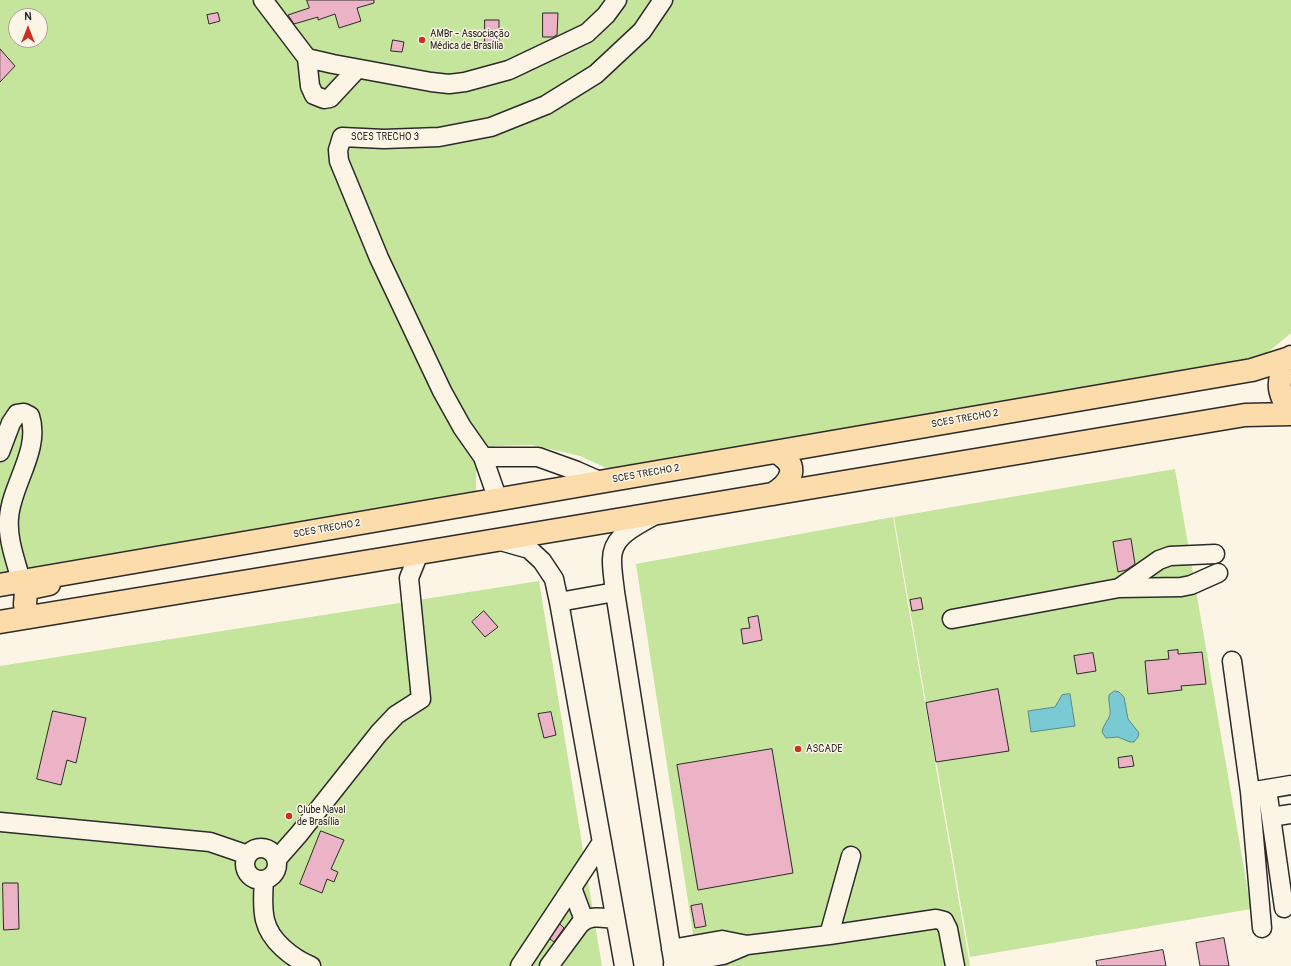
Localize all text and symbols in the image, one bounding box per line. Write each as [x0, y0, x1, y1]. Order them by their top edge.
north arrow [8, 8, 48, 48]
text: N [24, 10, 32, 23]
place label: AMBr - Associação Médica de Brasília [430, 28, 510, 52]
marker: AMBr - Associação Médica de Brasília [417, 35, 427, 45]
street label: SCES TRECHO 3 [351, 131, 419, 143]
street label: SCES TRECHO 2 [930, 407, 1000, 431]
street label: SCES TRECHO 2 [611, 462, 681, 486]
street label: SCES TRECHO 2 [292, 517, 362, 541]
place label: ASCADE [806, 743, 842, 755]
marker: ASCADE [793, 744, 803, 754]
place label: Clube Naval de Brasília [297, 804, 346, 828]
marker: Clube Naval de Brasília [284, 811, 294, 821]

